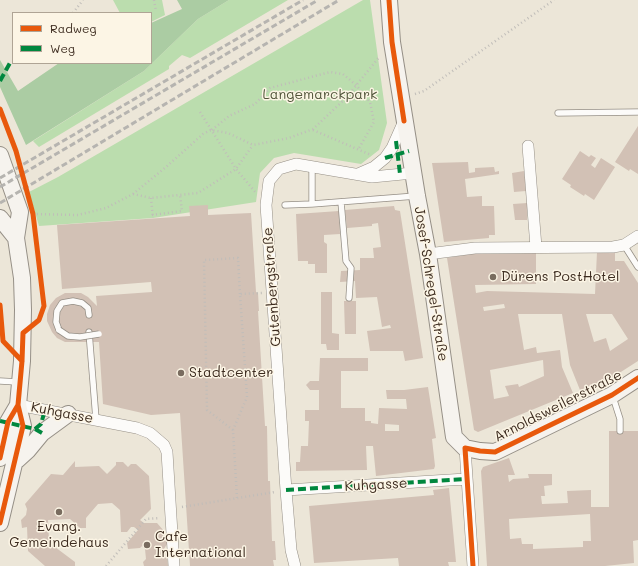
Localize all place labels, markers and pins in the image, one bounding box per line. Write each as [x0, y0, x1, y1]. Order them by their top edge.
place label: Dürens PostHotel [501, 269, 619, 285]
marker: Dürens PostHotel [488, 272, 498, 282]
place label: Stadtcenter [189, 365, 273, 381]
marker: Stadtcenter [176, 368, 186, 378]
marker: Evang. Gemeindehaus [54, 507, 64, 517]
place label: Evang. Gemeindehaus [9, 519, 109, 552]
place label: Cafe International [155, 529, 246, 562]
marker: Cafe International [142, 540, 152, 550]

